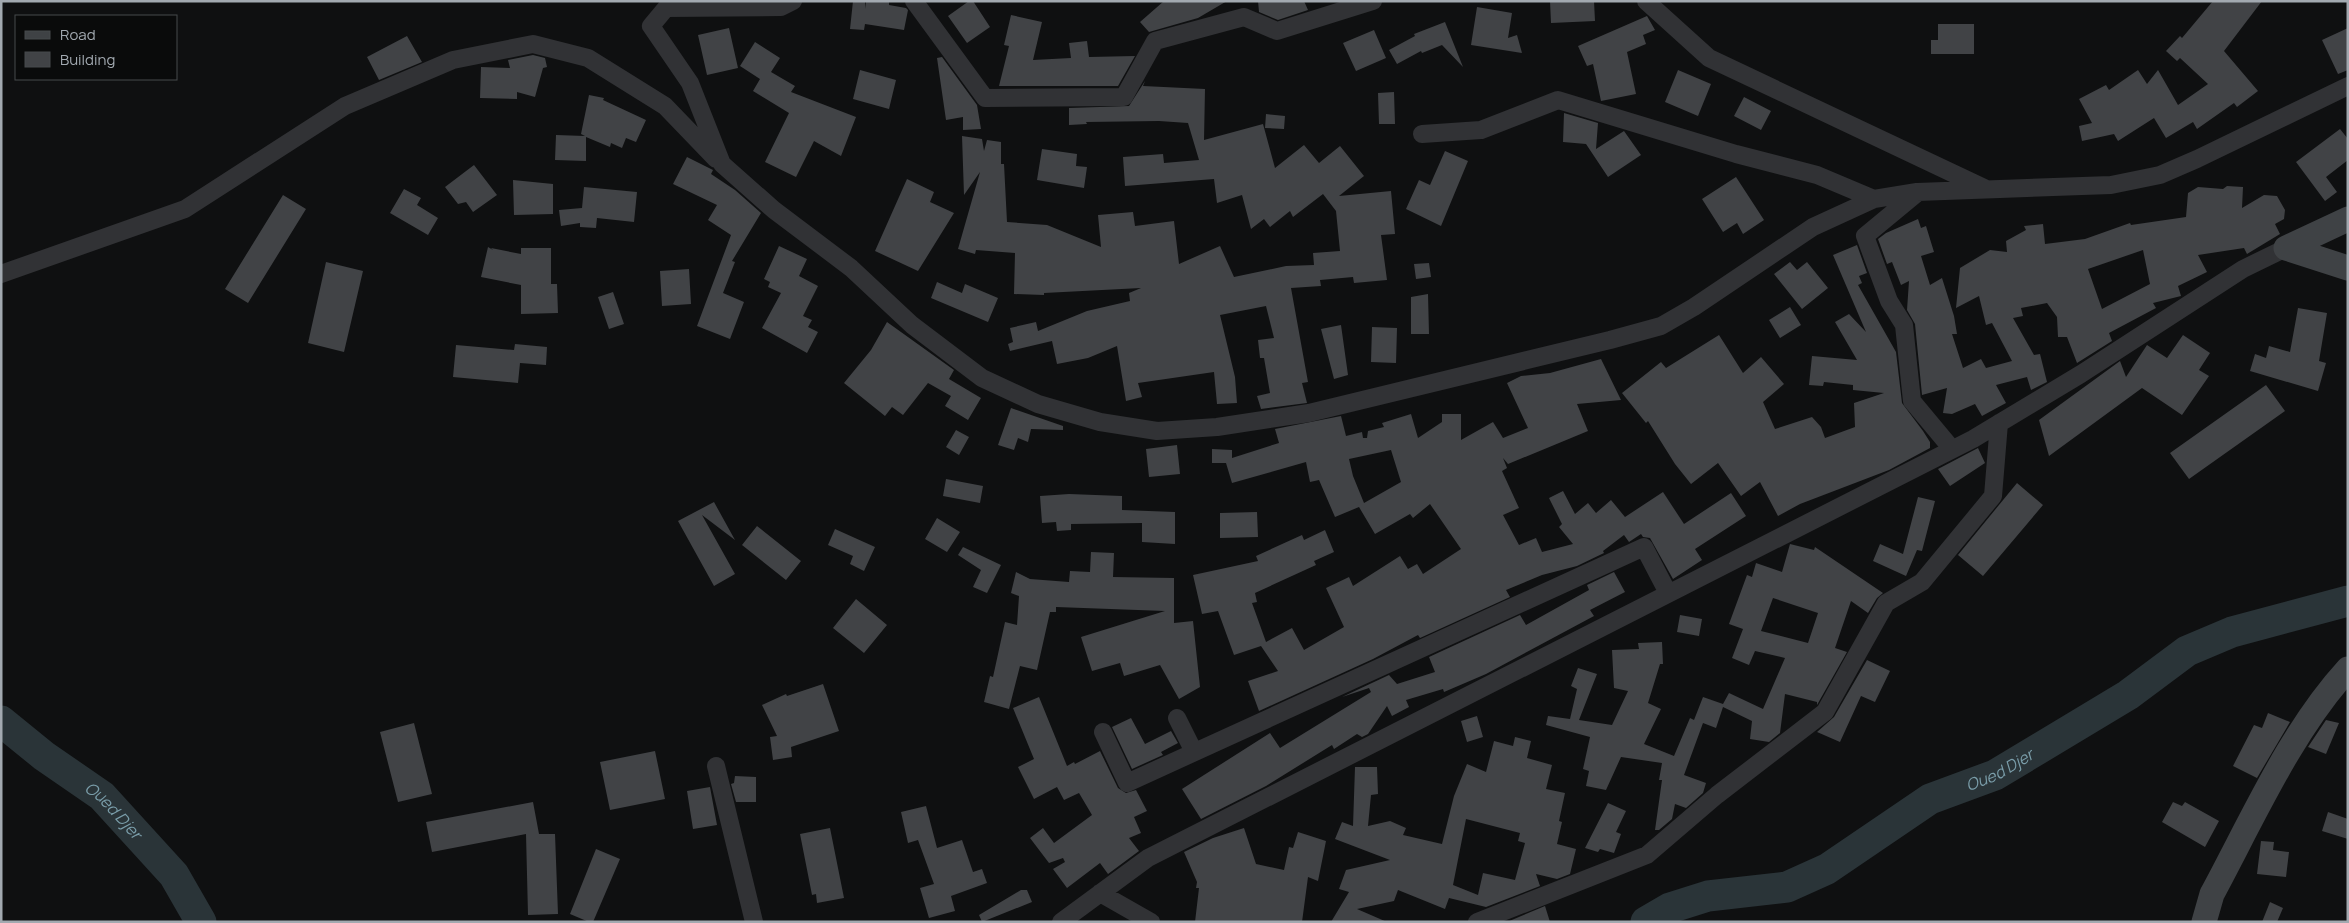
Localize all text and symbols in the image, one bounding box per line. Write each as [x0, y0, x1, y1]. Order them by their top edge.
legend [15, 15, 178, 80]
text: Road [60, 24, 96, 45]
text: Building [60, 49, 115, 70]
water label: Oued Djer [1963, 742, 2039, 796]
water label: Oued Djer [81, 776, 148, 845]

